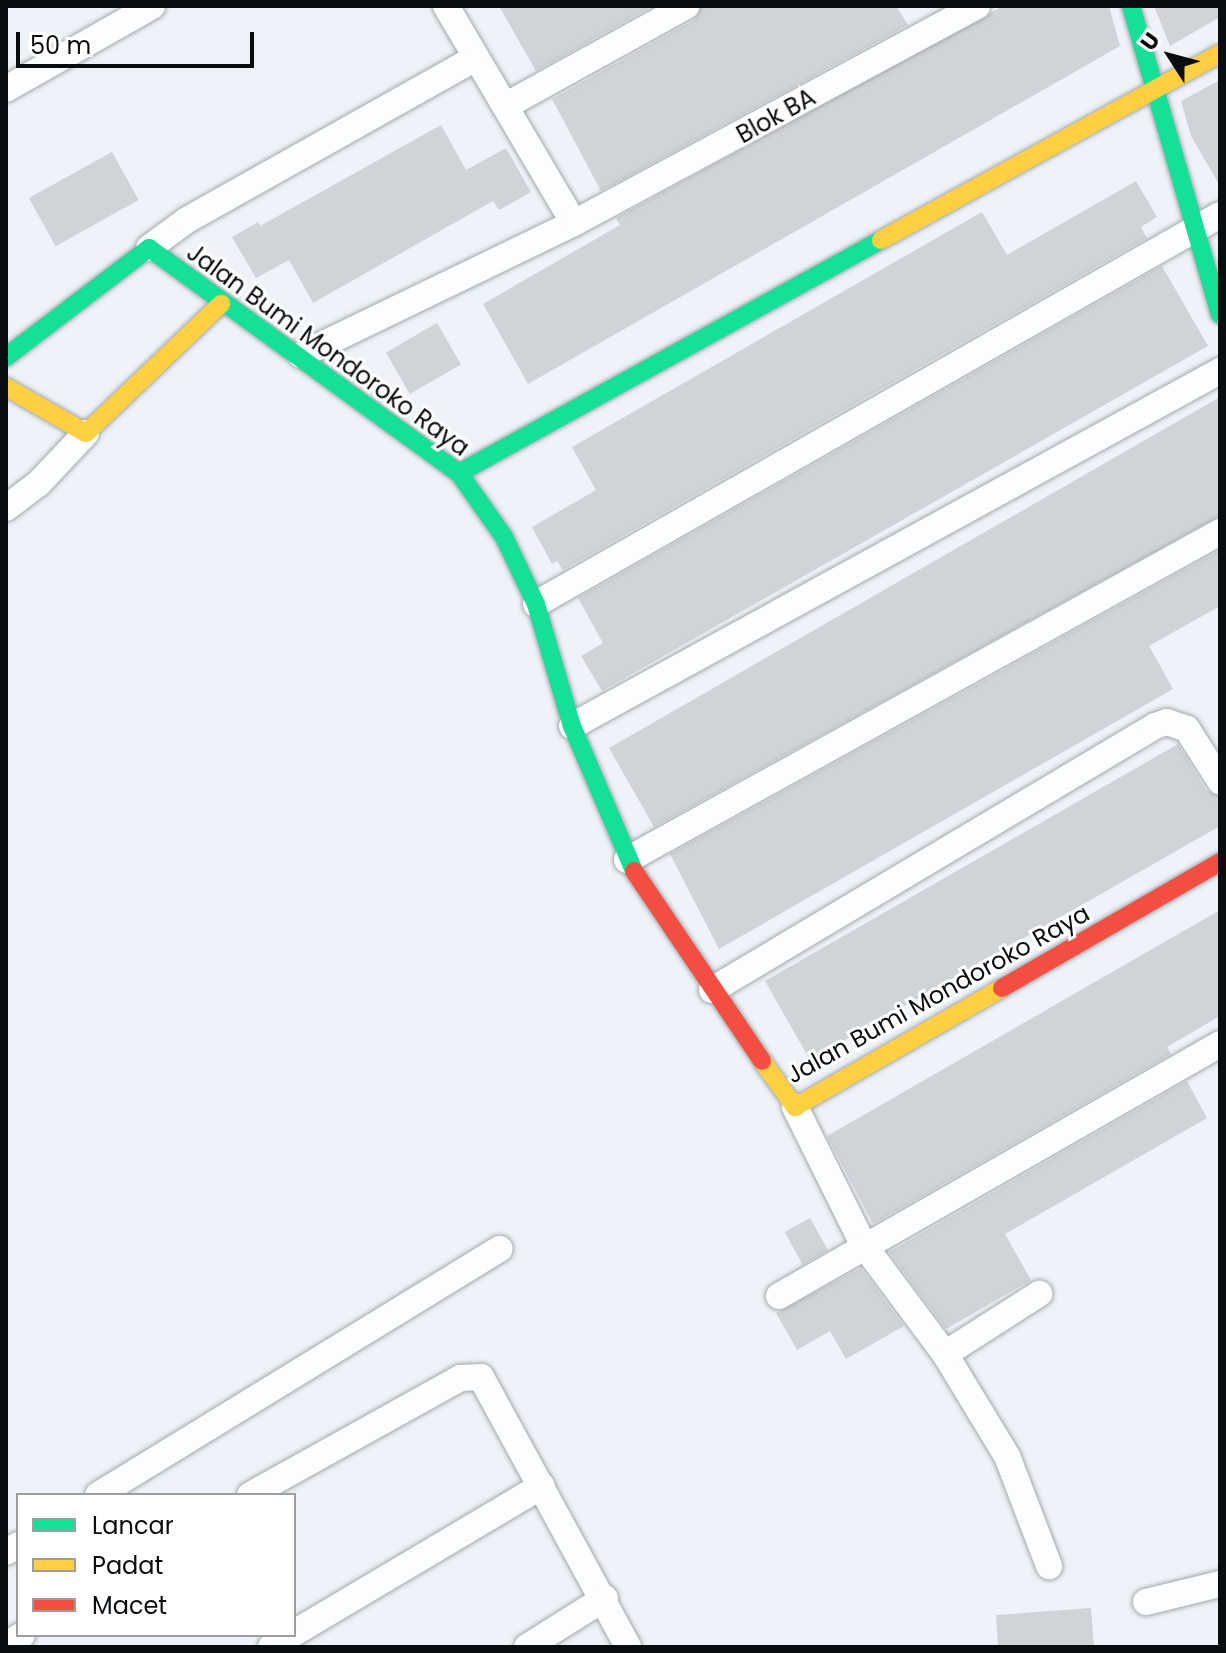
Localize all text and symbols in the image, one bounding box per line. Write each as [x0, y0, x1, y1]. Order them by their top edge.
scale bar [20, 16, 258, 66]
north arrow [1130, 16, 1210, 96]
text: U [1133, 26, 1167, 57]
text: 50 m [30, 29, 91, 62]
street label: Blok BA [732, 83, 820, 149]
street label: Jalan Bumi Mondoroko Raya [181, 238, 475, 462]
street label: Jalan Bumi Mondoroko Raya [782, 899, 1094, 1089]
legend [16, 1493, 296, 1637]
text: Lancar [92, 1509, 174, 1542]
text: Padat [92, 1549, 163, 1582]
text: Macet [92, 1589, 167, 1622]

